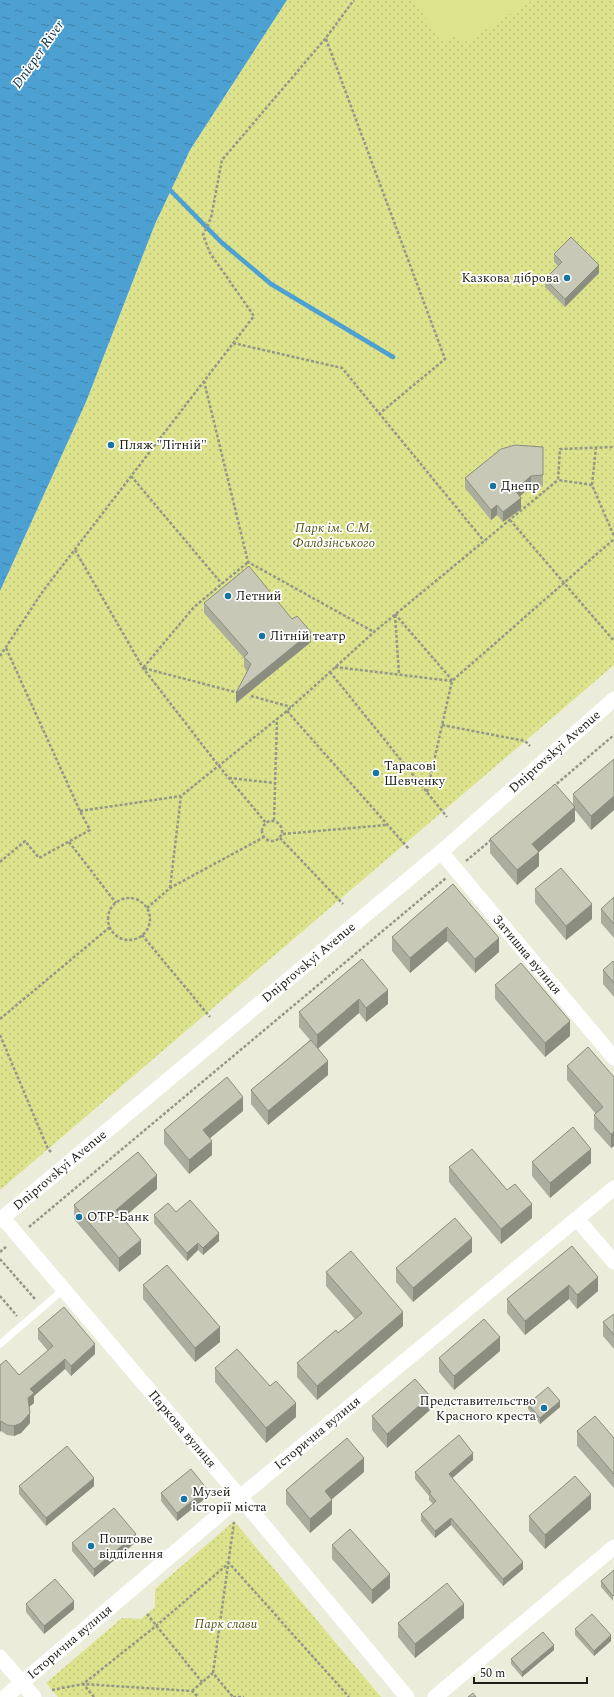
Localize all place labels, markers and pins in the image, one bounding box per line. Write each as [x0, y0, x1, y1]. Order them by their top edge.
place label: Казкова дiброва [461, 268, 560, 288]
marker: Казкова дiброва [562, 273, 572, 283]
place label: Пляж "Літній" [119, 435, 207, 455]
marker: Пляж "Літній" [106, 440, 116, 450]
place label: Днепр [501, 476, 539, 496]
marker: Днепр [488, 481, 498, 491]
place label: Летний [236, 586, 282, 606]
marker: Летний [223, 591, 233, 601]
place label: Літній театр [270, 626, 346, 646]
marker: Літній театр [257, 631, 267, 641]
place label: Тарасові Шевченку [384, 756, 446, 791]
marker: Тарасові Шевченку [371, 768, 381, 778]
place label: ОТР-Банк [87, 1207, 149, 1227]
marker: ОТР-Банк [74, 1212, 84, 1222]
place label: Представительство Красного креста [420, 1391, 537, 1426]
marker: Представительство Красного креста [539, 1403, 549, 1413]
place label: Музей історії міста [192, 1482, 267, 1517]
marker: Музей історії міста [179, 1494, 189, 1504]
place label: Поштове відділення [99, 1529, 163, 1564]
marker: Поштове відділення [86, 1541, 96, 1551]

